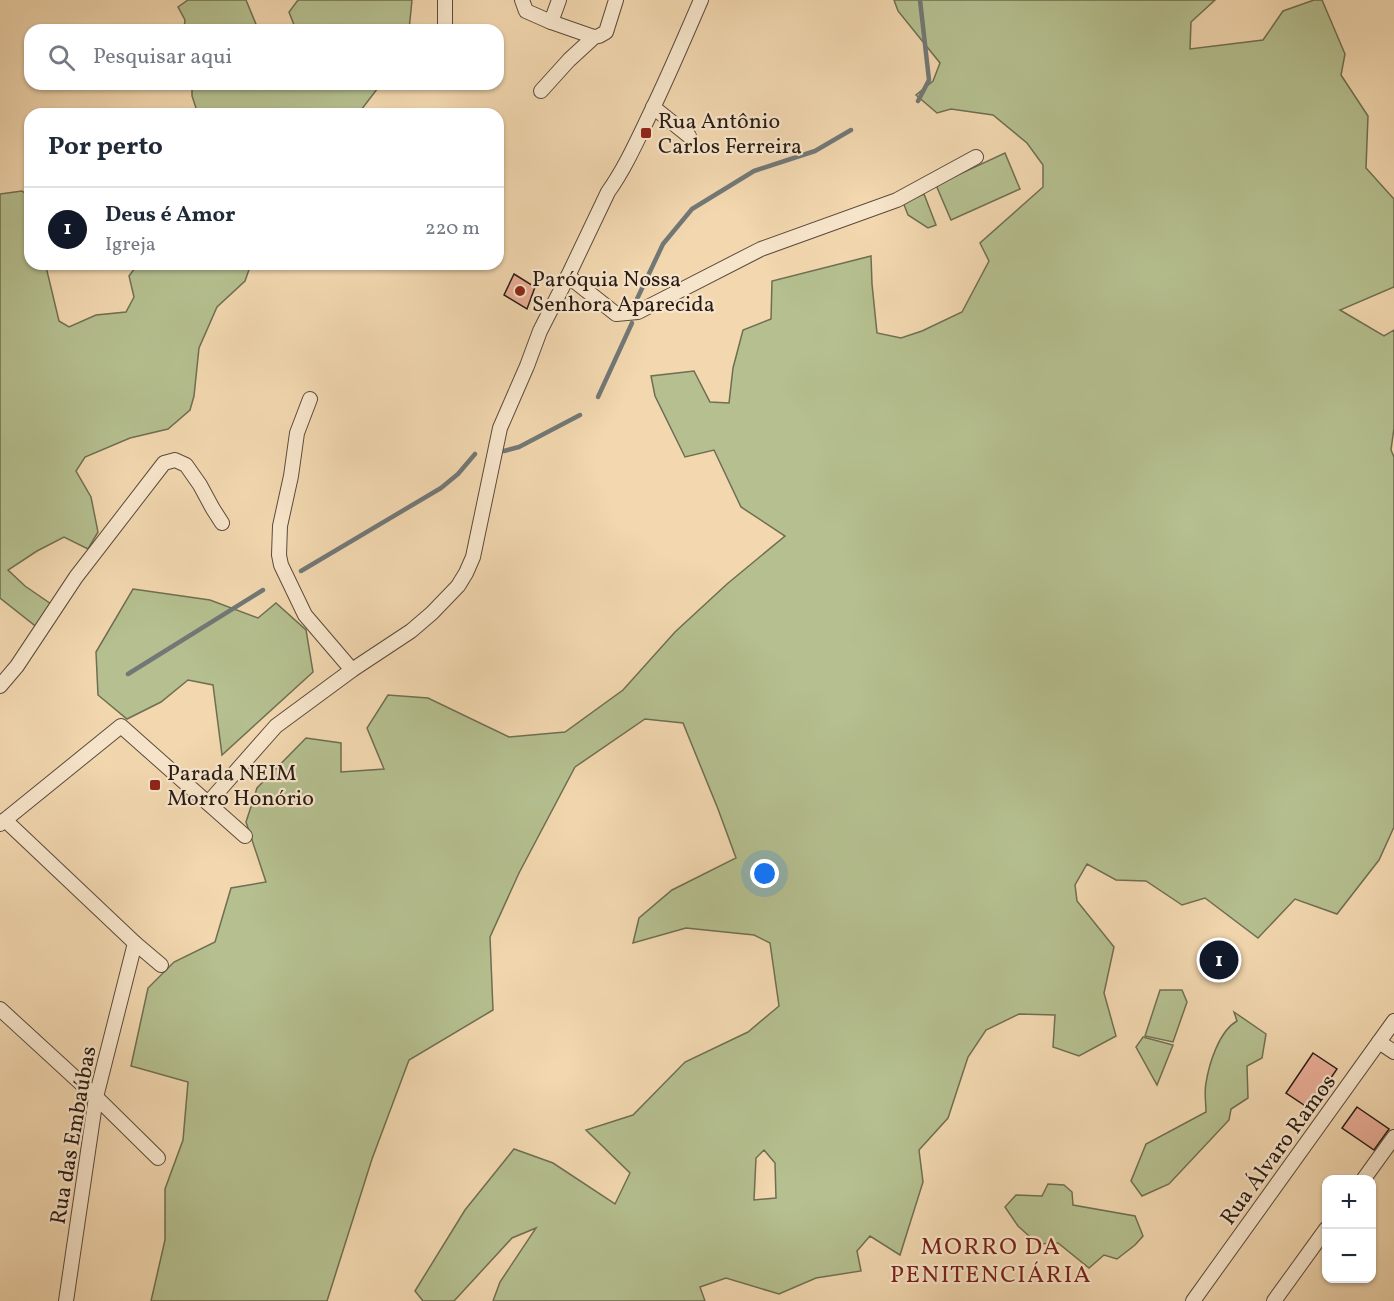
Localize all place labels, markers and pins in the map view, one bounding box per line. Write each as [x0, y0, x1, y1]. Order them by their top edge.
place label: Rua Antônio Carlos Ferreira [658, 107, 802, 163]
marker: Rua Antônio Carlos Ferreira [639, 126, 653, 140]
place label: Paróquia Nossa Senhora Aparecida [532, 265, 715, 321]
marker: Paróquia Nossa Senhora Aparecida [513, 284, 527, 298]
place label: Parada NEIM Morro Honório [167, 759, 314, 815]
marker: Parada NEIM Morro Honório [148, 778, 162, 792]
pin: 1 [1200, 938, 1238, 982]

